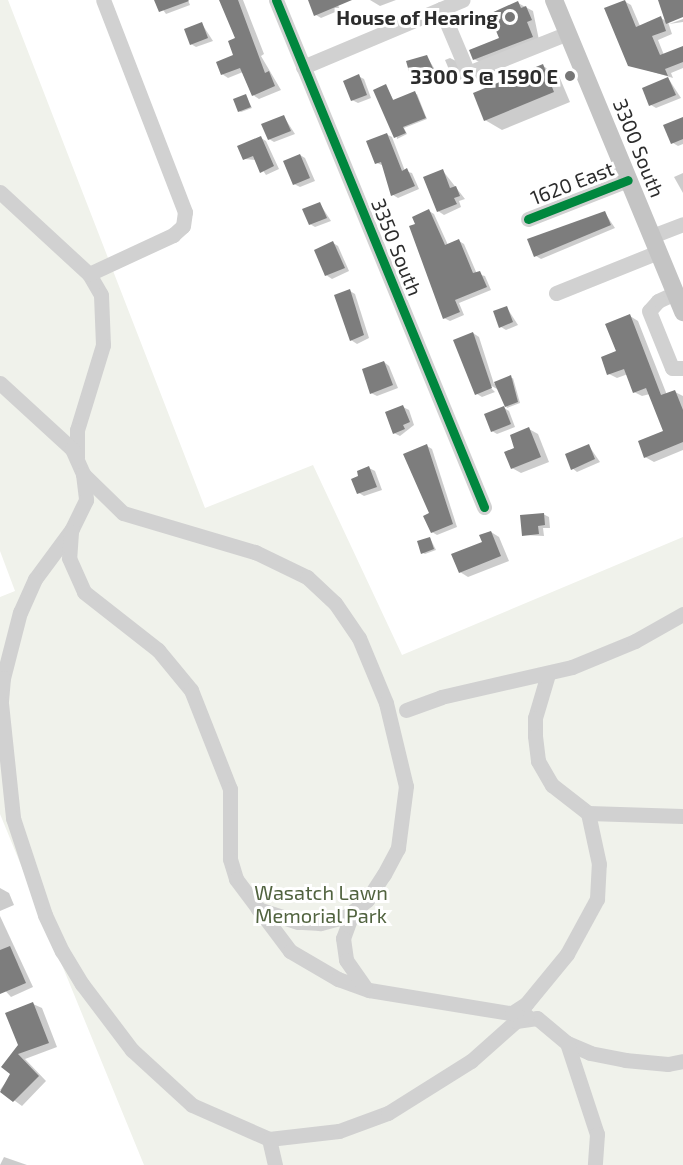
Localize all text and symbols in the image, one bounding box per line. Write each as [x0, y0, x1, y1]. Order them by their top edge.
place label: House of Hearing [336, 5, 498, 29]
marker: House of Hearing [503, 10, 517, 24]
place label: 3300 S @ 1590 E [410, 64, 558, 88]
marker: 3300 S @ 1590 E [563, 69, 577, 83]
street label: 3300 South [608, 95, 670, 201]
street label: 1620 East [527, 156, 617, 210]
street label: 3350 South [367, 195, 427, 299]
park label: Wasatch Lawn Memorial Park [254, 880, 388, 927]

